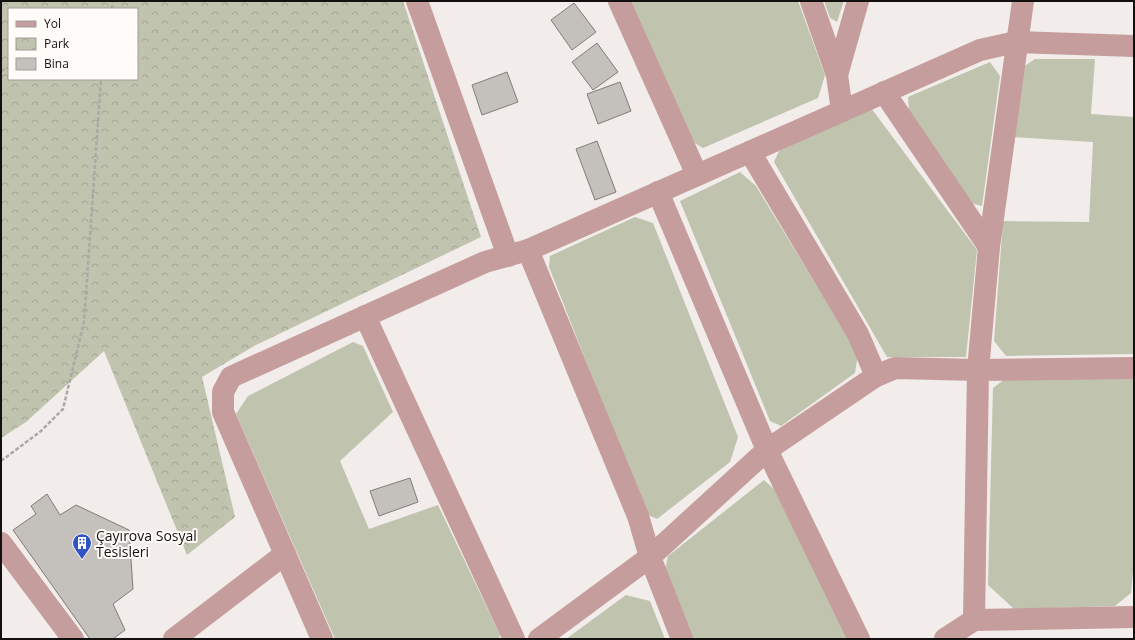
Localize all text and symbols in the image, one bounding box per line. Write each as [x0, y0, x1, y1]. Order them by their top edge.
legend [8, 8, 138, 80]
text: Yol [44, 15, 61, 32]
text: Park [44, 35, 70, 52]
text: Bina [44, 55, 69, 72]
place label: Çayırova Sosyal Tesisleri [96, 526, 197, 561]
building icon: Çayırova Sosyal Tesisleri [71, 532, 93, 560]

